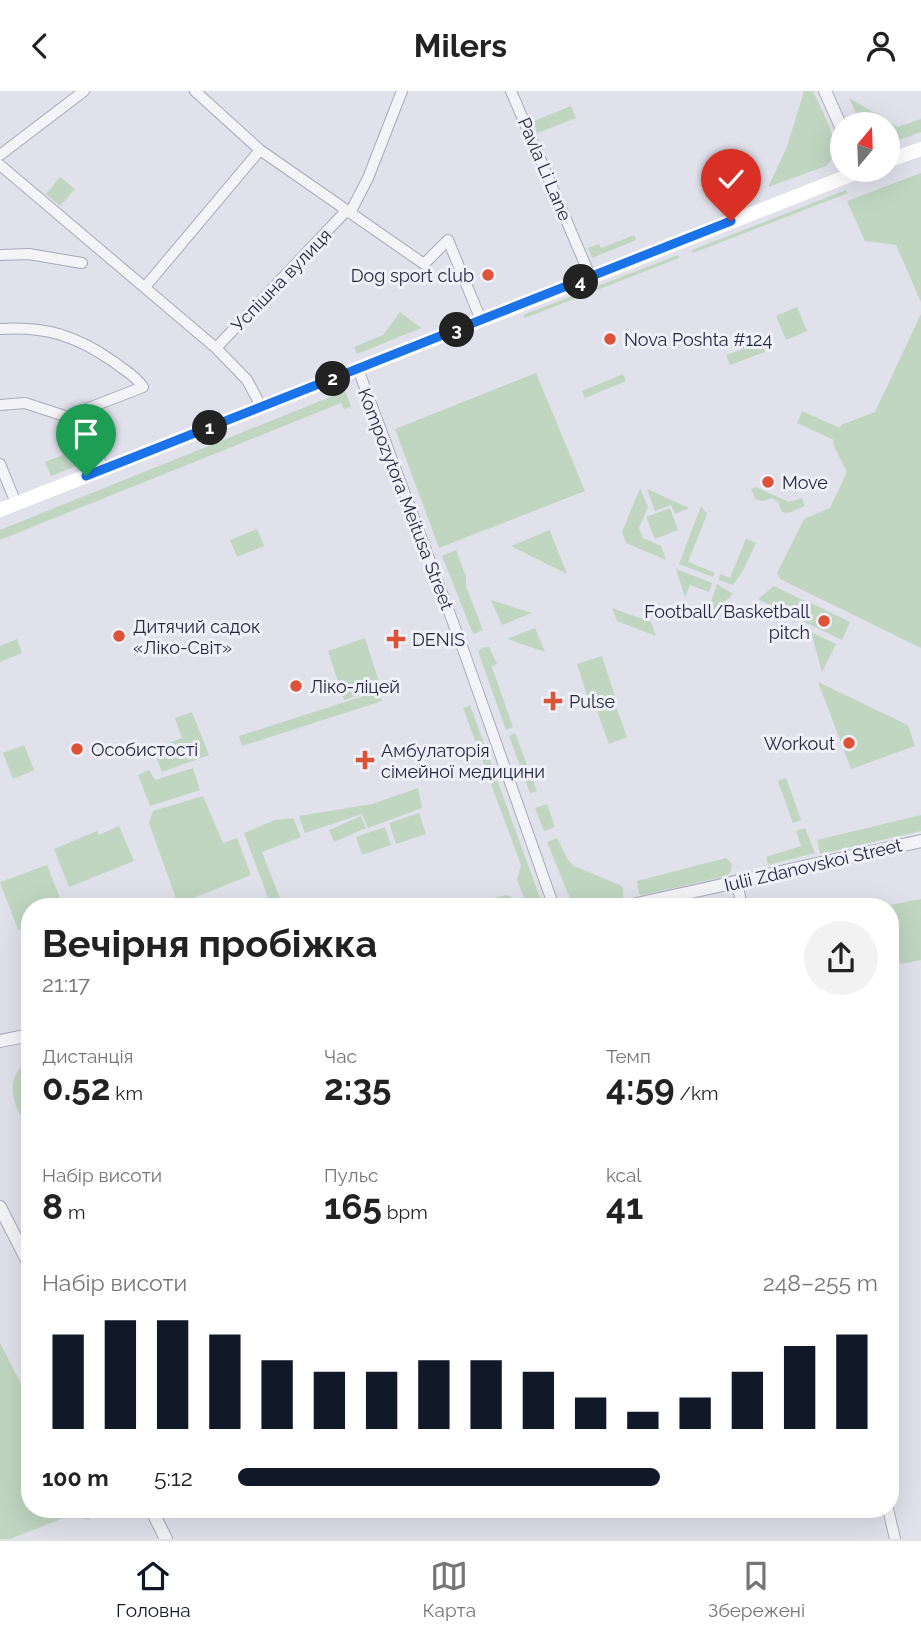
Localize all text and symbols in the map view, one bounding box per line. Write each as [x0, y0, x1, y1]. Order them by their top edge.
icon: back [21, 27, 59, 65]
text: Milers [414, 27, 507, 64]
icon: person [862, 27, 900, 65]
north arrow [830, 112, 900, 182]
map controls [830, 112, 900, 182]
street label: Pavla Li Lane [514, 114, 576, 224]
pin [701, 149, 761, 221]
icon: check [712, 160, 750, 198]
street label: Успішна вулиця [227, 224, 335, 336]
place label: Dog sport club [351, 265, 474, 286]
pin: 4 [564, 265, 598, 299]
marker: Dog sport club [480, 267, 496, 283]
text: 4 [575, 270, 586, 292]
pin: 3 [440, 313, 475, 347]
text: 3 [451, 318, 462, 340]
place label: Nova Poshta #124 [624, 329, 772, 350]
marker: Nova Poshta #124 [602, 331, 618, 347]
pin: 2 [316, 361, 350, 397]
text: 2 [327, 367, 338, 389]
street label: Kompozytora Meitusa Street [354, 385, 458, 613]
pin [56, 404, 116, 476]
pin: 1 [192, 411, 228, 445]
icon: arrive [67, 415, 105, 453]
text: 1 [205, 416, 214, 438]
place label: Move [782, 472, 828, 493]
marker: Move [760, 474, 776, 490]
place label: Football/Basketball pitch [644, 601, 810, 643]
marker: Football/Basketball pitch [816, 613, 832, 629]
place label: Дитячий садок «Ліко-Світ» [133, 616, 260, 658]
marker: Дитячий садок «Ліко-Світ» [111, 628, 127, 644]
marker: DENIS [386, 629, 406, 649]
place label: DENIS [412, 629, 465, 650]
place label: Ліко-ліцей [310, 676, 400, 697]
marker: Ліко-ліцей [288, 678, 304, 694]
marker: Pulse [543, 691, 563, 711]
place label: Pulse [569, 691, 615, 712]
place label: Workout [764, 733, 835, 754]
marker: Workout [841, 735, 857, 751]
place label: Особистості [91, 739, 198, 760]
place label: Амбулаторія сімейної медицини [381, 740, 545, 782]
marker: Особистості [69, 741, 85, 757]
marker: Амбулаторія сімейної медицини [355, 750, 375, 770]
street label: Iulii Zdanovskoi Street [722, 834, 904, 896]
text: Вечірня пробіжка [42, 921, 377, 966]
button: share [804, 921, 878, 995]
text: 21:17 [42, 970, 90, 997]
text: Дистанція [42, 1045, 133, 1067]
text: Час [324, 1045, 357, 1067]
text: Темп [606, 1045, 651, 1067]
text: 0.52 [42, 1067, 111, 1108]
text: 2:35 [324, 1067, 391, 1108]
text: 4:59 [606, 1067, 675, 1108]
text: km [111, 1082, 143, 1104]
text: /km [675, 1082, 719, 1104]
text: Набір висоти [42, 1164, 162, 1186]
text: Пульс [324, 1164, 378, 1186]
text: kcal [606, 1164, 642, 1186]
text: 8 [42, 1186, 63, 1227]
text: 165 [324, 1186, 382, 1227]
text: 41 [606, 1186, 643, 1227]
text: m [63, 1201, 85, 1223]
text: bpm [382, 1201, 428, 1223]
text: Набір висоти [42, 1269, 187, 1296]
text: 248–255 m [763, 1269, 878, 1296]
text: 100 m [42, 1464, 109, 1491]
text: 5:12 [154, 1464, 193, 1491]
tab: Головна [116, 1557, 191, 1621]
tab: Карта [423, 1557, 476, 1621]
tab: Збережені [708, 1557, 805, 1621]

